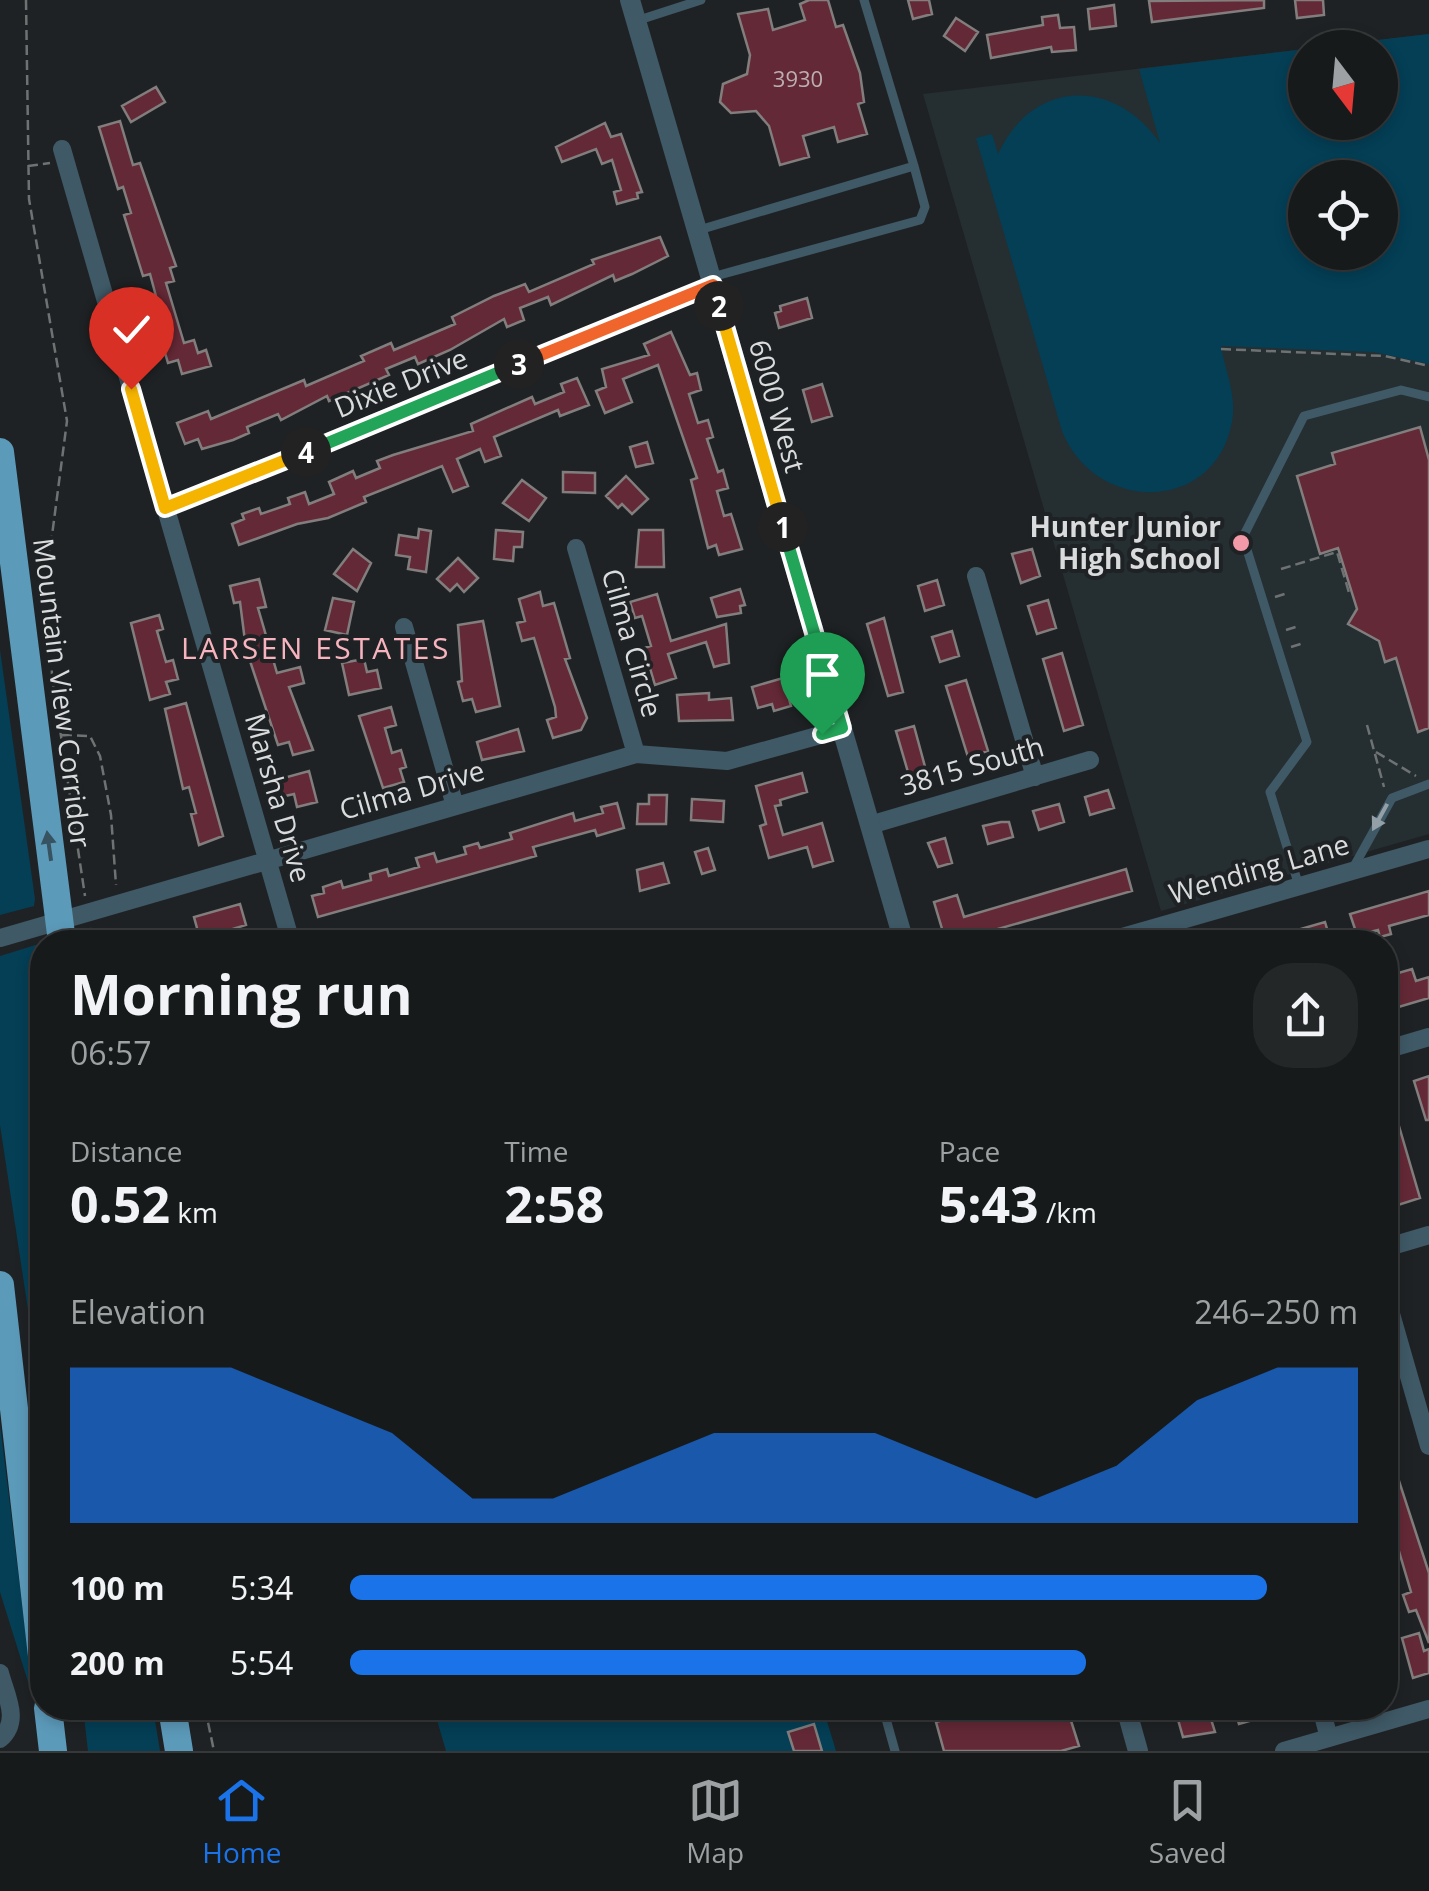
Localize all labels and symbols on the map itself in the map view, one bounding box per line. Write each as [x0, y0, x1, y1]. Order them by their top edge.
north arrow [1288, 30, 1398, 140]
house number: 3930 [773, 63, 823, 93]
pin: 2 [694, 281, 744, 331]
pin [89, 287, 174, 390]
street label: 6000 West [741, 335, 815, 476]
street label: Dixie Drive [328, 338, 473, 426]
pin: 3 [494, 339, 544, 389]
pin: 4 [281, 427, 331, 477]
pin: 1 [758, 502, 808, 552]
place label: Hunter Junior High School [1029, 507, 1221, 577]
marker: Hunter Junior High School [1230, 532, 1252, 554]
street label: Mountain View Corridor [25, 536, 101, 850]
street label: Cilma Circle [594, 564, 672, 721]
district label: LARSEN ESTATES [181, 627, 451, 668]
pin [780, 632, 865, 735]
street label: Marsha Drive [237, 709, 321, 887]
street label: 3815 South [895, 726, 1048, 804]
street label: Cilma Drive [335, 750, 489, 828]
one-way arrow [1372, 802, 1389, 831]
street label: Wending Lane [1164, 824, 1353, 912]
one-way arrow [40, 830, 56, 861]

